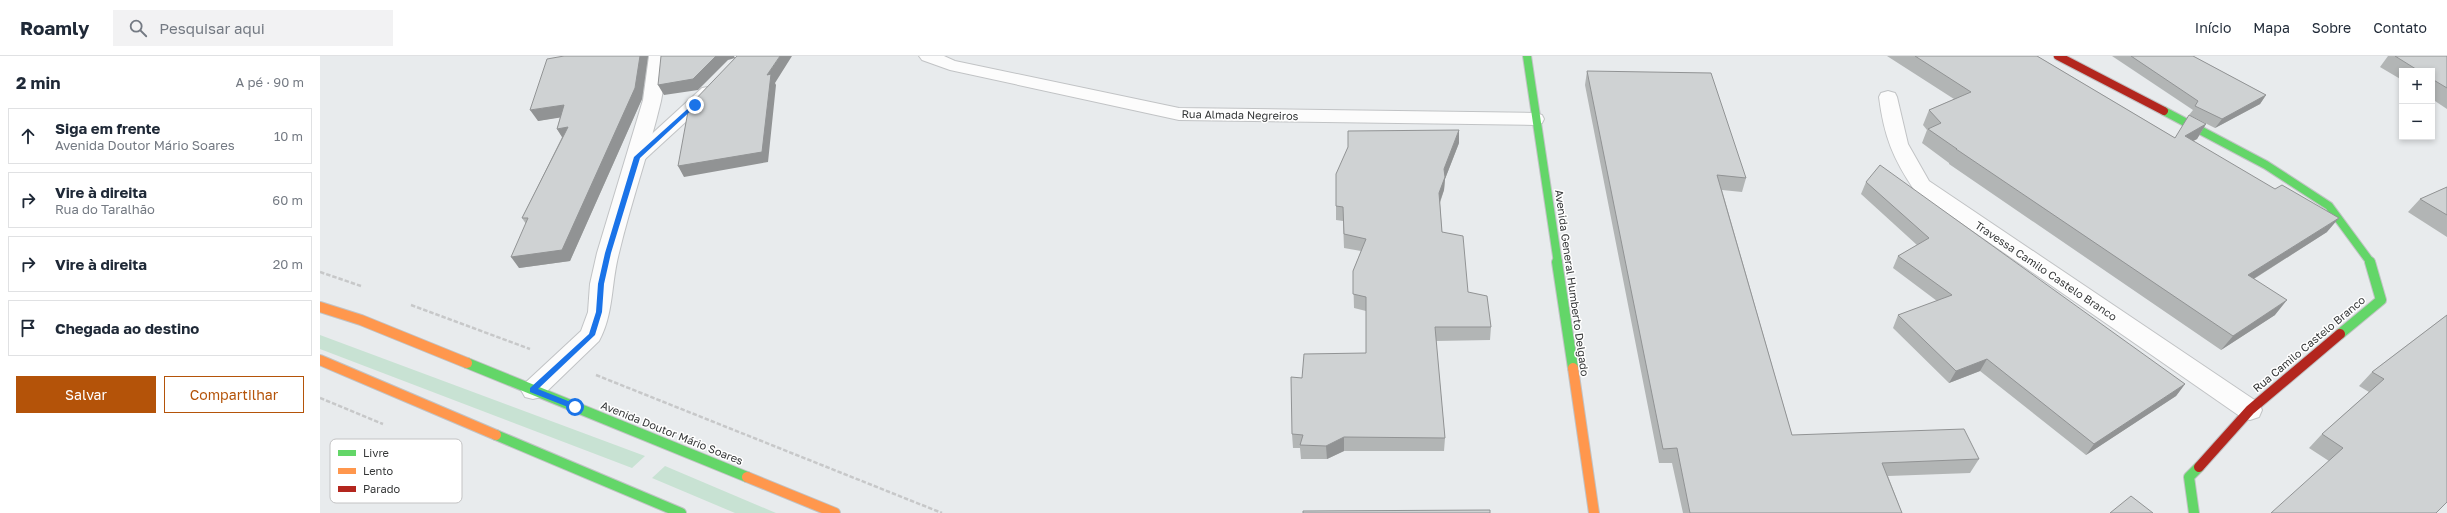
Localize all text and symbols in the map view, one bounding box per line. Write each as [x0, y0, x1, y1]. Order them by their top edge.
search box [113, 10, 393, 46]
text: Roamly [20, 16, 89, 39]
icon: search [127, 17, 149, 39]
text: Pesquisar aqui [159, 19, 265, 37]
text: Início [2195, 19, 2231, 36]
text: Mapa [2253, 19, 2290, 36]
text: Sobre [2312, 19, 2351, 36]
text: Contato [2373, 19, 2427, 36]
map controls [2399, 68, 2435, 140]
button: + [2399, 68, 2435, 104]
text: 2 min [16, 72, 60, 93]
text: A pé · 90 m [235, 74, 304, 90]
route end [686, 96, 704, 114]
button: − [2399, 104, 2435, 140]
street label: Rua Almada Negreiros [1181, 107, 1299, 122]
text: Siga em frente [55, 119, 160, 137]
icon: ahead [17, 125, 39, 147]
text: 10 m [274, 128, 303, 144]
text: Avenida Doutor Mário Soares [55, 137, 235, 153]
text: Vire à direita [55, 183, 147, 201]
icon: right [17, 189, 39, 211]
street label: Avenida General Humberto Delgado [1553, 189, 1592, 378]
text: 60 m [272, 192, 303, 208]
text: Rua do Taralhão [55, 201, 155, 217]
street label: Travessa Camilo Castelo Branco [1973, 218, 2120, 323]
icon: right [17, 253, 39, 275]
text: Vire à direita [55, 255, 147, 273]
text: 20 m [273, 256, 303, 272]
street label: Rua Camilo Castelo Branco [2250, 293, 2368, 394]
icon: arrive [17, 317, 39, 339]
text: Chegada ao destino [55, 319, 199, 337]
button: Salvar [16, 376, 156, 413]
button: Compartilhar [164, 376, 304, 413]
route start [566, 398, 584, 416]
street label: Avenida Doutor Mário Soares [599, 398, 745, 467]
legend [330, 439, 462, 503]
text: Livre [363, 446, 389, 459]
text: Lento [363, 464, 394, 477]
text: Parado [363, 482, 400, 495]

